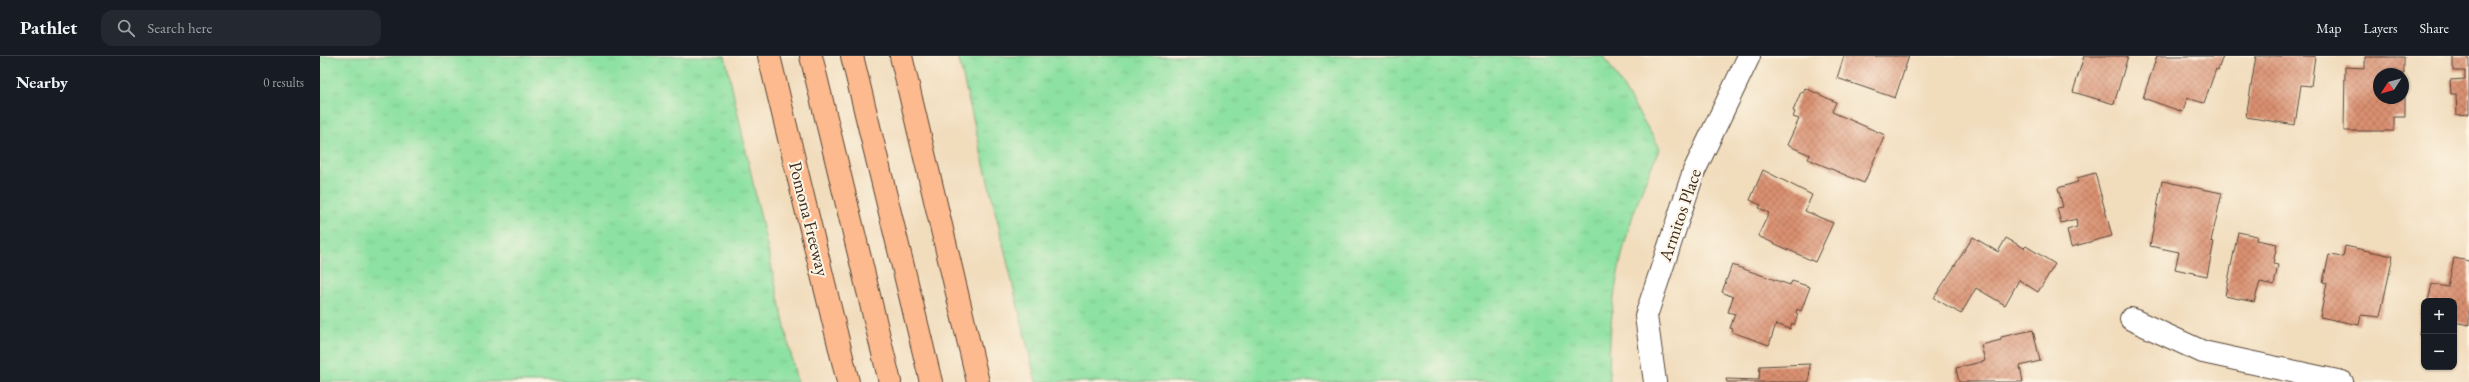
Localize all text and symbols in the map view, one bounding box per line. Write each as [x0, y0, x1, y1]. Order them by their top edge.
search box [101, 10, 381, 46]
text: Pathlet [20, 15, 77, 40]
icon: search [115, 17, 137, 39]
text: Search here [147, 18, 212, 37]
text: Map [2316, 19, 2341, 37]
text: Layers [2363, 19, 2398, 37]
text: Share [2420, 19, 2449, 37]
north arrow [2373, 68, 2409, 104]
text: Nearby [16, 71, 68, 93]
text: 0 results [263, 74, 304, 91]
street label: Pomona Freeway [784, 159, 835, 279]
street label: Armitos Place [1653, 166, 1706, 265]
map controls [2421, 298, 2457, 370]
button: + [2421, 298, 2457, 334]
button: − [2421, 334, 2457, 370]

